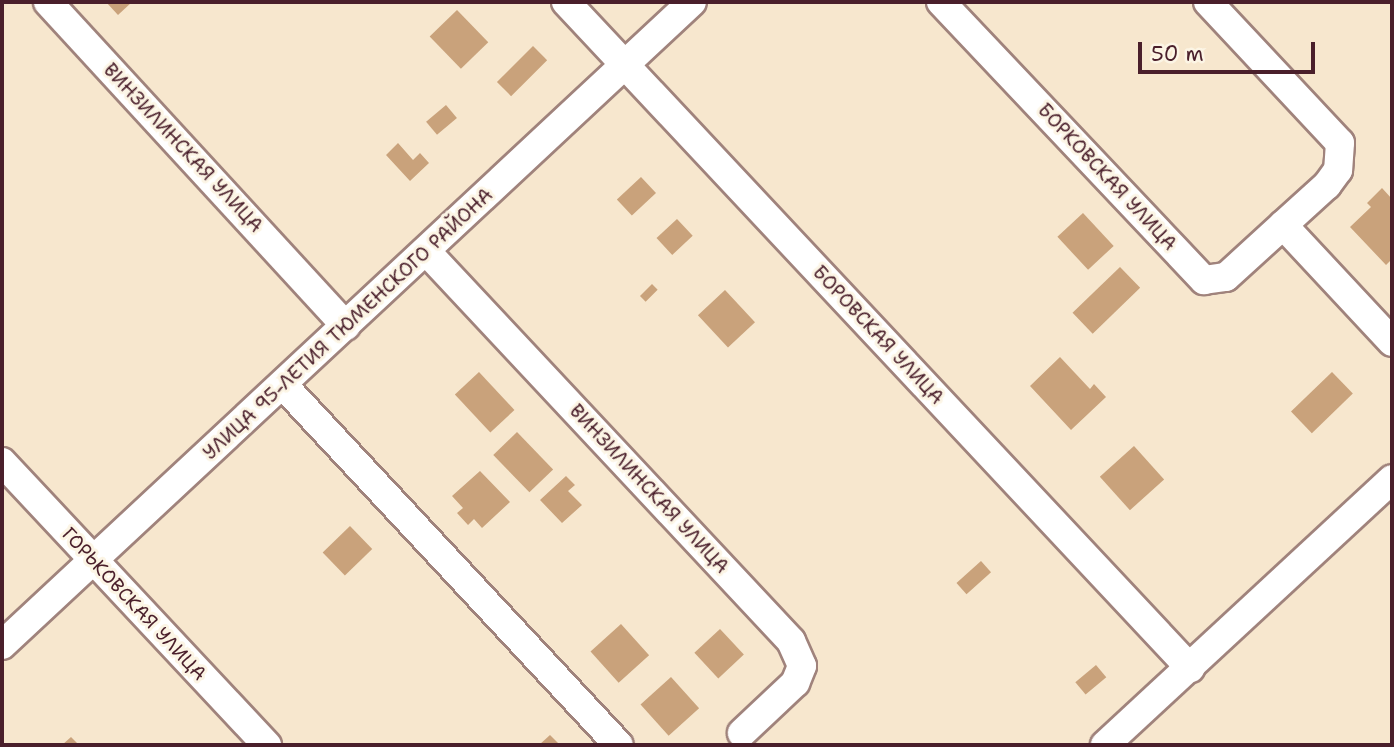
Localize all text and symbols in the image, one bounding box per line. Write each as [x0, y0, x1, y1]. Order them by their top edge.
scale bar [1142, 28, 1319, 72]
text: 50 m [1151, 40, 1204, 68]
street label: ВИНЗИЛИНСКАЯ УЛИЦА [99, 59, 267, 237]
street label: БОРКОВСКАЯ УЛИЦА [1033, 99, 1181, 255]
street label: УЛИЦА 95-ЛЕТИЯ ТЮМЕНСКОГО РАЙОНА [199, 184, 497, 464]
street label: БОРОВСКАЯ УЛИЦА [808, 261, 948, 409]
street label: ВИНЗИЛИНСКАЯ УЛИЦА [565, 400, 733, 578]
street label: ГОРЬКОВСКАЯ УЛИЦА [57, 523, 211, 685]

